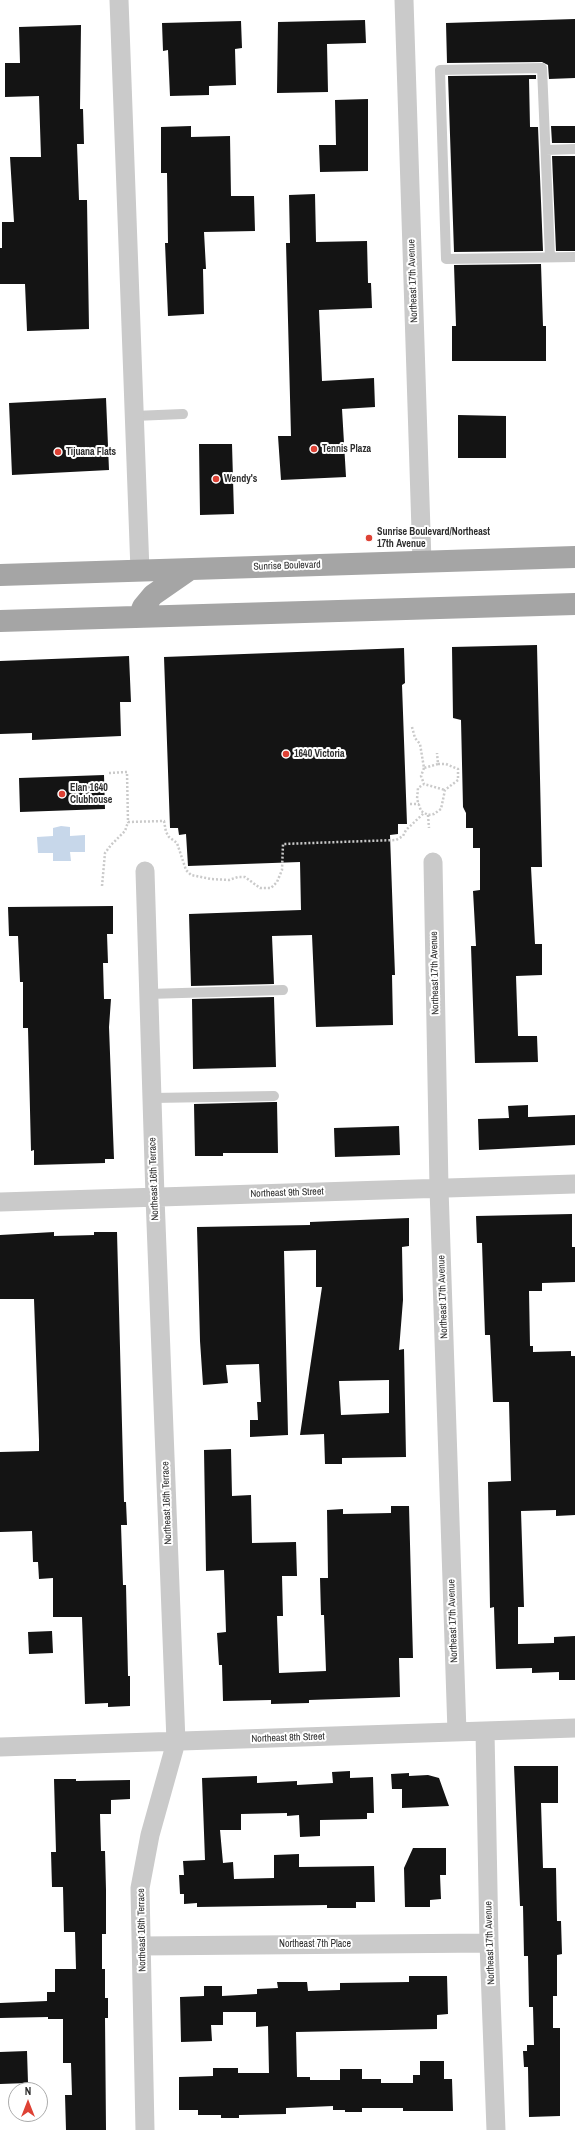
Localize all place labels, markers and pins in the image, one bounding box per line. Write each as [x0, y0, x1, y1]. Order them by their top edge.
place label: Tennis Plaza [322, 443, 371, 455]
marker: Tennis Plaza [309, 444, 319, 454]
place label: Tijuana Flats [66, 446, 116, 458]
marker: Tijuana Flats [53, 447, 63, 457]
place label: Wendy's [224, 473, 257, 485]
marker: Wendy's [211, 474, 221, 484]
place label: Sunrise Boulevard/Northeast 17th Avenue [377, 526, 490, 550]
marker: Sunrise Boulevard/Northeast 17th Avenue [364, 533, 374, 543]
place label: 1640 Victoria [294, 748, 344, 760]
marker: 1640 Victoria [281, 749, 291, 759]
place label: Elan 1640 Clubhouse [70, 782, 112, 806]
marker: Elan 1640 Clubhouse [57, 789, 67, 799]

